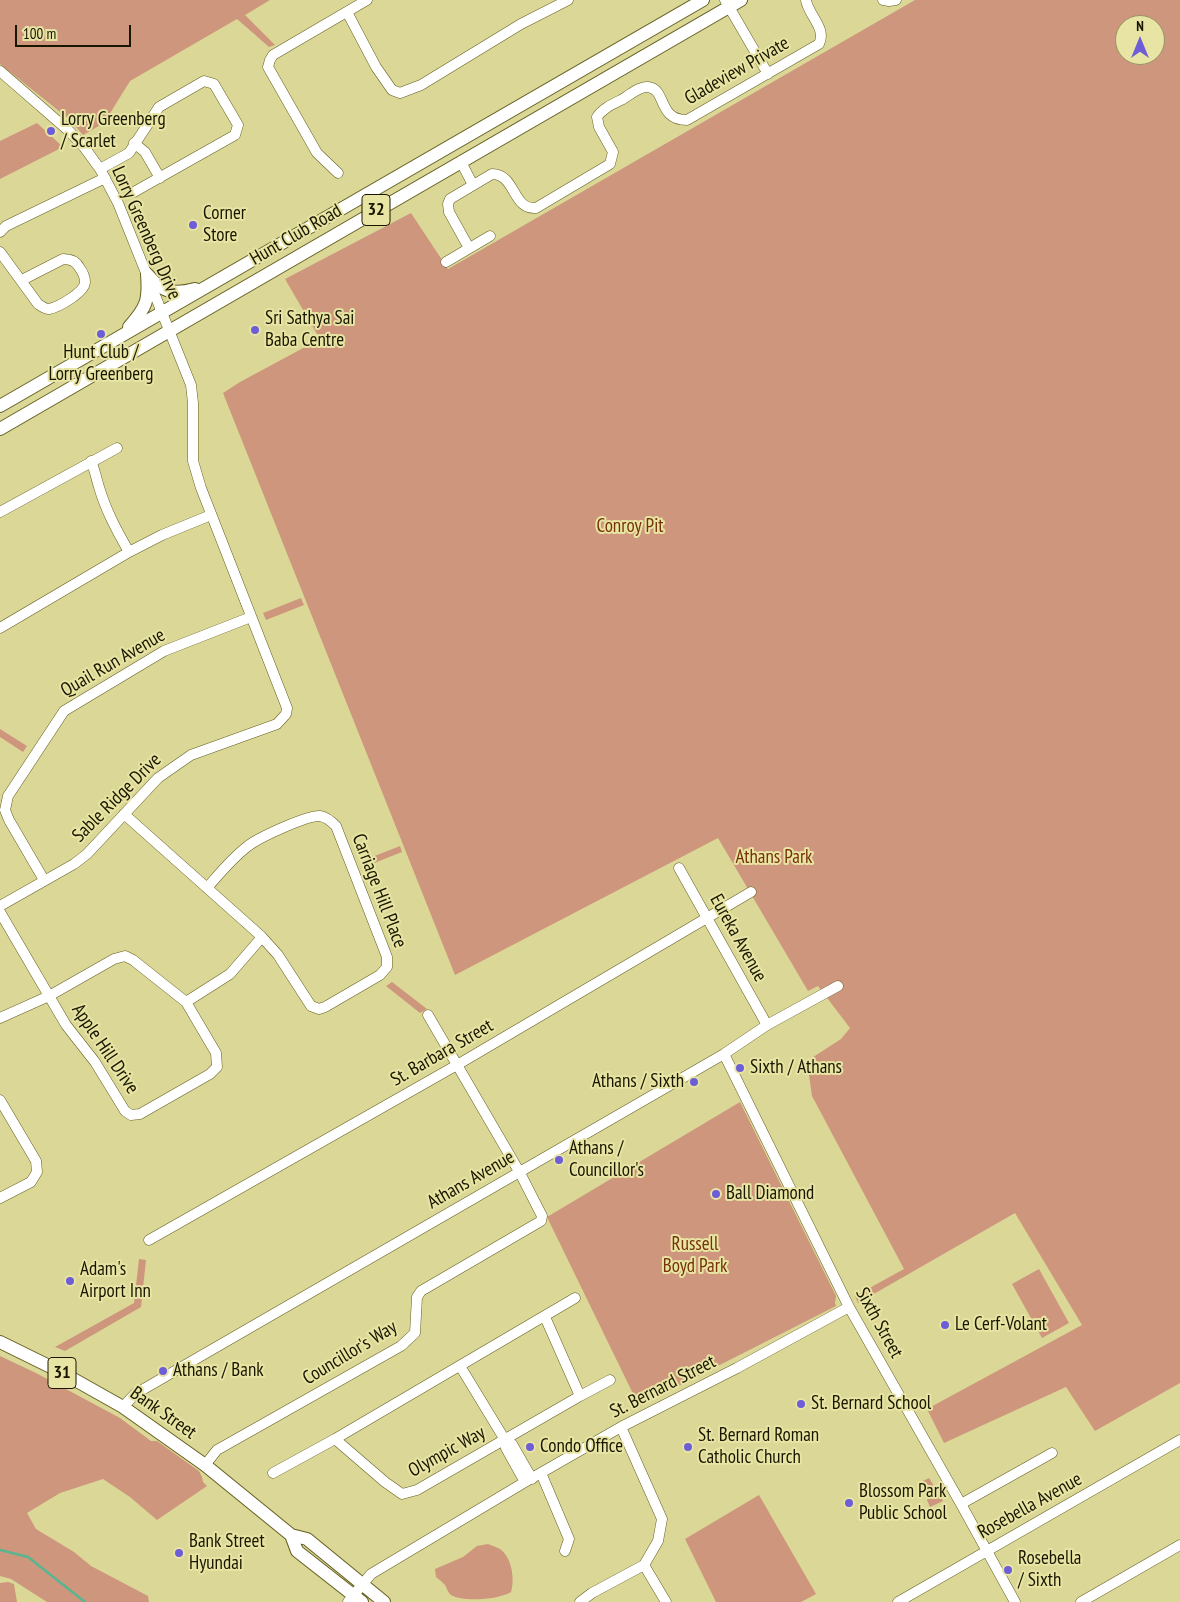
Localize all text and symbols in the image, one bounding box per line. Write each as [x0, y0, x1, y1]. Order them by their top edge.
scale bar [18, 15, 134, 47]
north arrow [1115, 15, 1165, 65]
text: N [1136, 17, 1144, 35]
text: 100 m [23, 24, 56, 43]
street label: Gladeview Private [681, 32, 793, 110]
place label: Lorry Greenberg / Scarlet [61, 109, 166, 153]
marker: Lorry Greenberg / Scarlet [45, 125, 57, 137]
street label: Lorry Greenberg Drive [106, 163, 186, 303]
road number: 32 [362, 194, 390, 226]
street label: Hunt Club Road [246, 200, 346, 270]
place label: Corner Store [203, 203, 246, 247]
marker: Corner Store [187, 219, 199, 231]
place label: Sri Sathya Sai Baba Centre [265, 308, 354, 352]
marker: Sri Sathya Sai Baba Centre [249, 324, 261, 336]
marker: Hunt Club / Lorry Greenberg [95, 328, 107, 340]
place label: Hunt Club / Lorry Greenberg [49, 342, 153, 386]
park label: Conroy Pit [596, 516, 664, 538]
street label: Quail Run Avenue [57, 624, 169, 702]
street label: Sable Ridge Drive [68, 749, 166, 847]
street label: Carriage Hill Place [347, 831, 411, 951]
park label: Athans Park [736, 847, 812, 869]
street label: Eureka Avenue [705, 890, 771, 986]
street label: Apple Hill Drive [67, 1000, 143, 1098]
street label: St. Barbara Street [387, 1014, 497, 1092]
place label: Sixth / Athans [750, 1057, 842, 1079]
marker: Sixth / Athans [734, 1062, 746, 1074]
place label: Athans / Sixth [592, 1071, 684, 1093]
marker: Athans / Sixth [688, 1076, 700, 1088]
place label: Athans / Councillor's [569, 1138, 644, 1182]
street label: Athans Avenue [423, 1146, 519, 1214]
marker: Athans / Councillor's [553, 1154, 565, 1166]
place label: Ball Diamond [726, 1183, 814, 1205]
marker: Ball Diamond [710, 1188, 722, 1200]
park label: Russell Boyd Park [663, 1234, 727, 1278]
place label: Adam's Airport Inn [80, 1259, 151, 1303]
marker: Adam's Airport Inn [64, 1275, 76, 1287]
street label: Sixth Street [850, 1284, 908, 1362]
place label: Le Cerf-Volant [955, 1314, 1047, 1336]
street label: Councillor's Way [299, 1316, 401, 1390]
marker: Le Cerf-Volant [939, 1319, 951, 1331]
street label: St. Bernard Street [606, 1351, 720, 1423]
road number: 31 [48, 1358, 76, 1389]
place label: Athans / Bank [173, 1360, 264, 1382]
marker: Athans / Bank [157, 1365, 169, 1377]
street label: Bank Street [125, 1382, 201, 1444]
place label: St. Bernard School [811, 1393, 931, 1415]
marker: St. Bernard School [795, 1398, 807, 1410]
street label: Olympic Way [405, 1422, 489, 1482]
place label: St. Bernard Roman Catholic Church [698, 1425, 819, 1469]
place label: Condo Office [540, 1436, 623, 1458]
marker: Condo Office [524, 1441, 536, 1453]
marker: St. Bernard Roman Catholic Church [682, 1441, 694, 1453]
street label: Rosebella Avenue [974, 1468, 1086, 1544]
place label: Blossom Park Public School [859, 1481, 947, 1525]
marker: Blossom Park Public School [843, 1497, 855, 1509]
place label: Bank Street Hyundai [189, 1531, 265, 1575]
marker: Bank Street Hyundai [173, 1547, 185, 1559]
place label: Rosebella / Sixth [1018, 1548, 1081, 1592]
marker: Rosebella / Sixth [1002, 1564, 1014, 1576]

